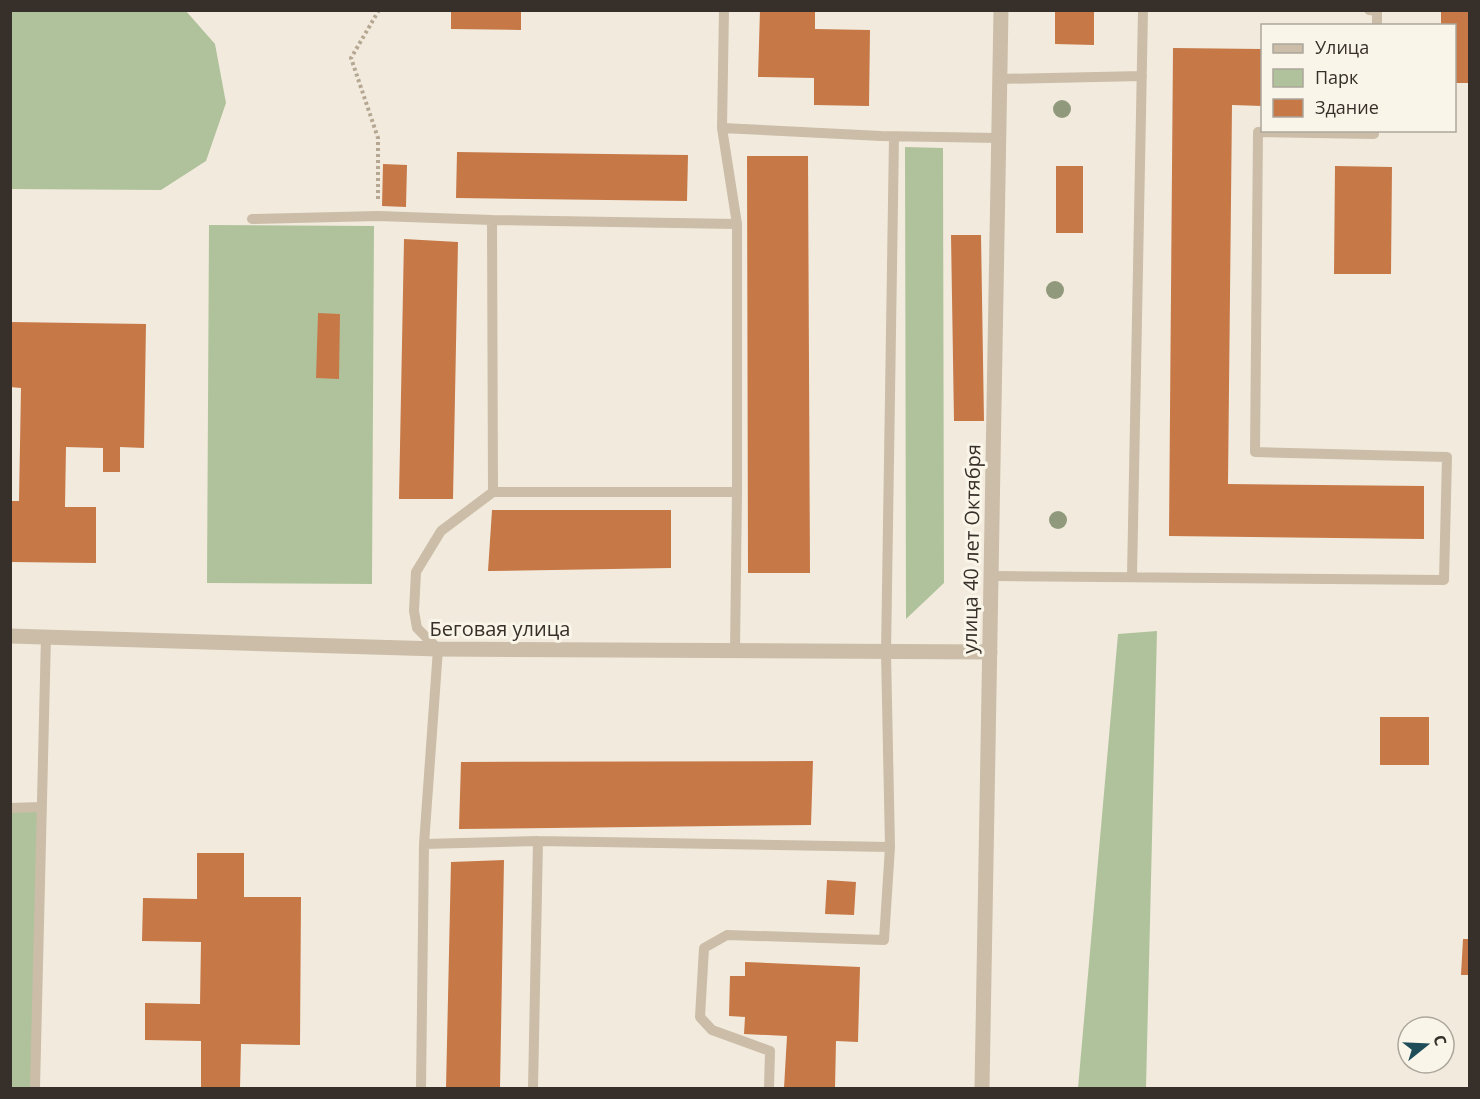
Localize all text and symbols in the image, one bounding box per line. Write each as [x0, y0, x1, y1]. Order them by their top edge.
legend [1261, 24, 1456, 132]
text: Улица [1315, 35, 1369, 59]
text: Парк [1315, 65, 1359, 89]
text: Здание [1315, 95, 1379, 119]
street label: улица 40 лет Октября [956, 444, 986, 654]
street label: Беговая улица [430, 615, 570, 642]
north arrow [1396, 1015, 1456, 1075]
text: С [1428, 1032, 1452, 1049]

